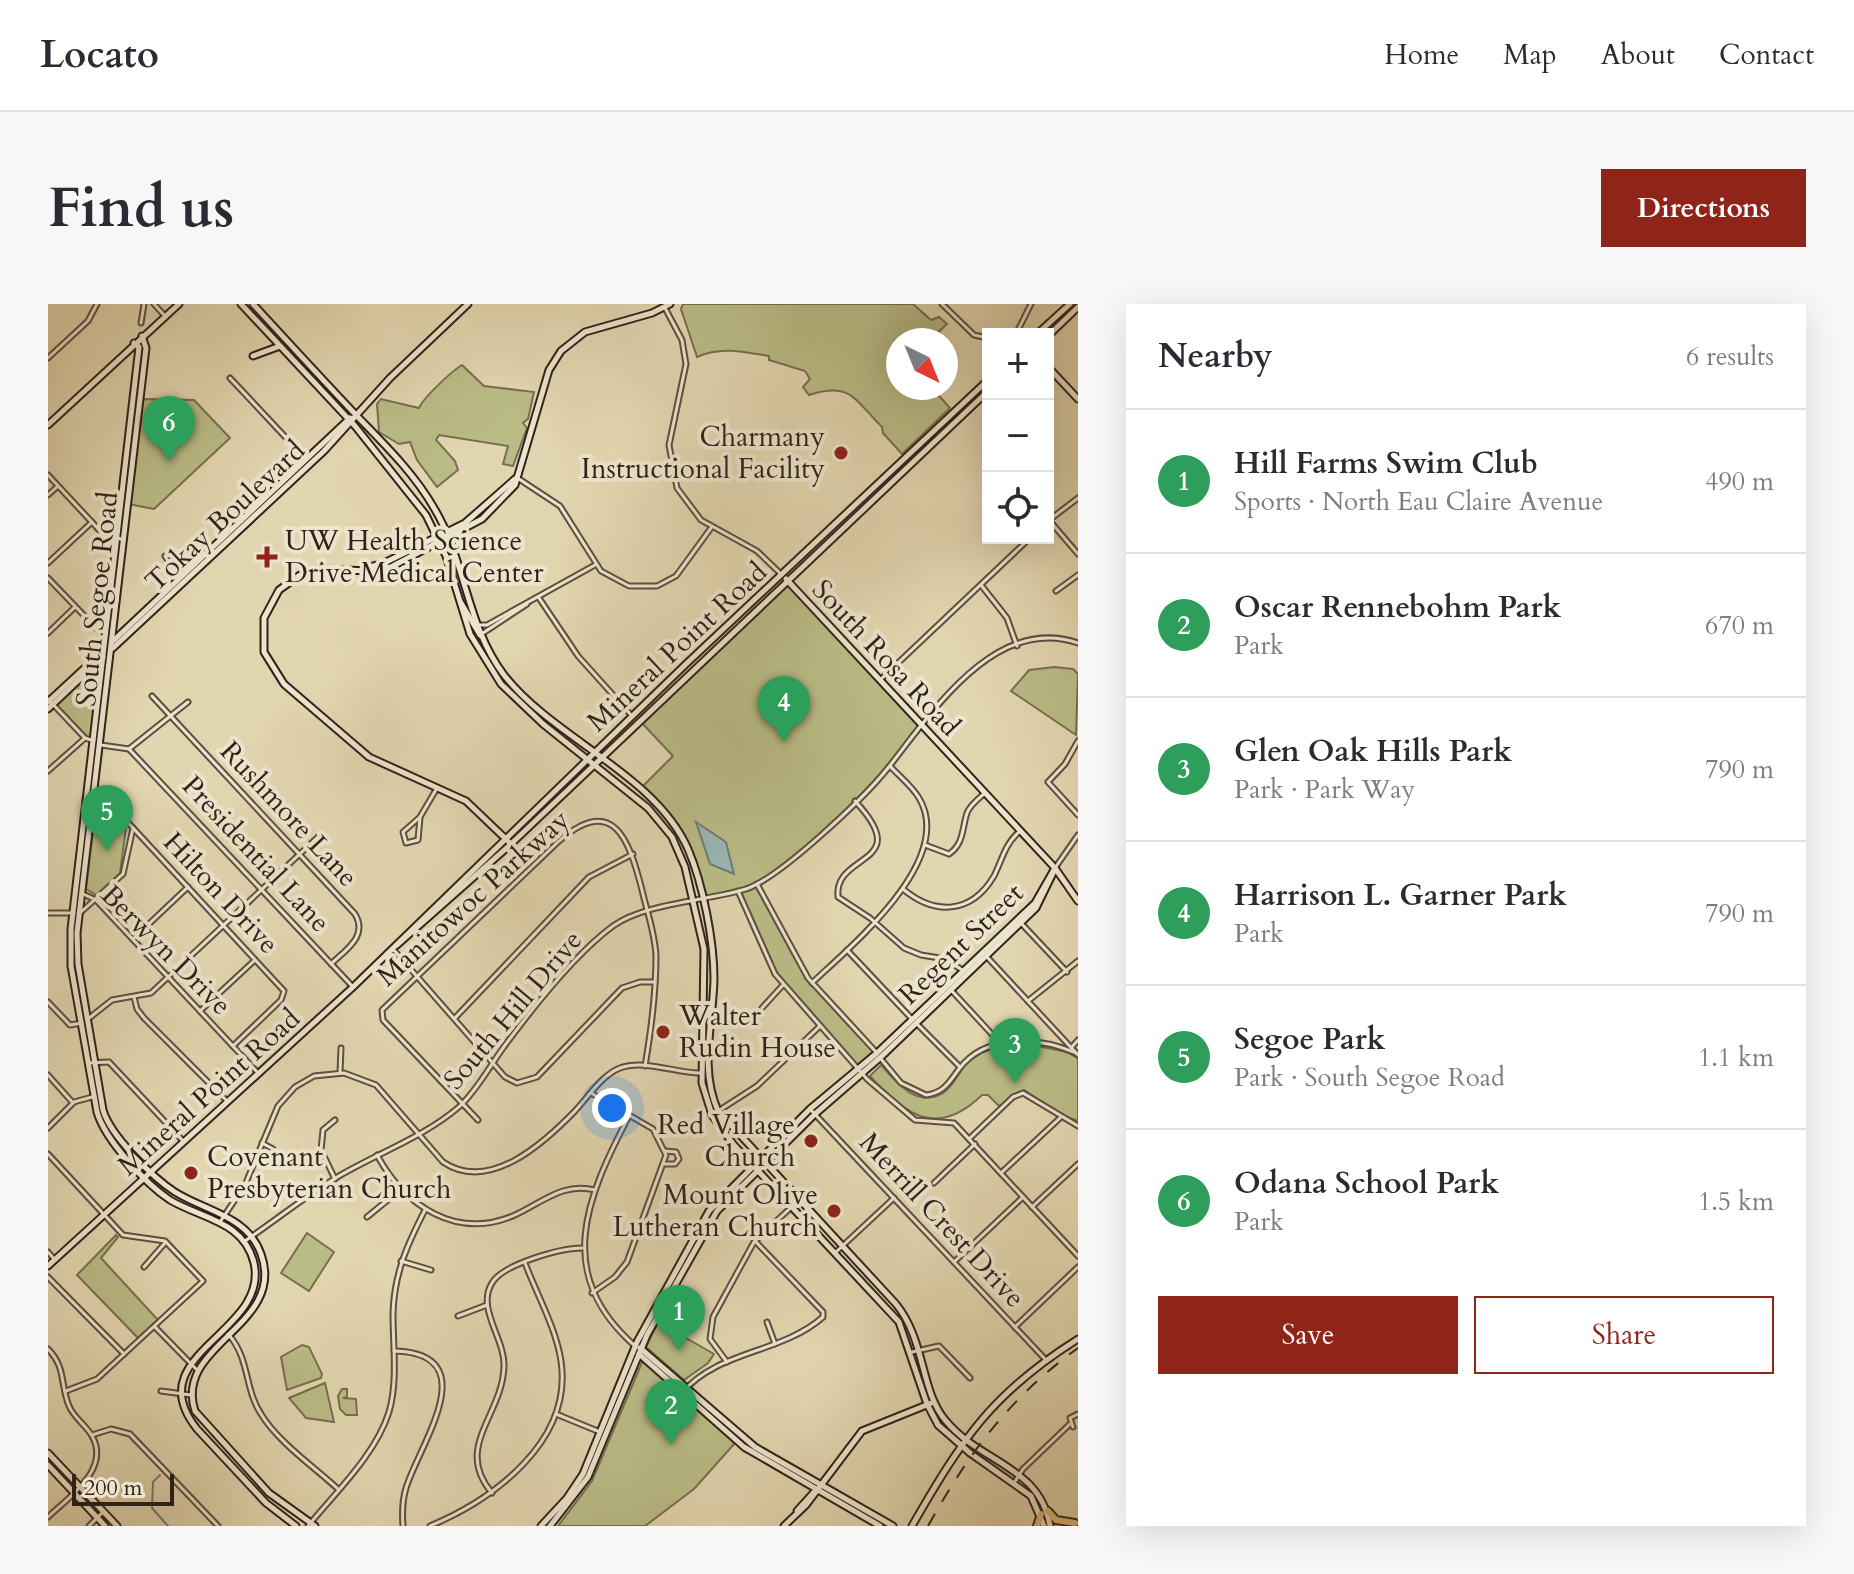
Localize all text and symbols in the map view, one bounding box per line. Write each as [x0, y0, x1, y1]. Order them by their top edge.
text: Locato [40, 29, 159, 81]
text: Home [1384, 36, 1459, 74]
text: Map [1503, 36, 1557, 74]
text: About [1601, 36, 1675, 74]
text: Contact [1719, 36, 1814, 74]
button: Directions [1601, 169, 1806, 247]
text: Find us [48, 171, 234, 246]
north arrow [886, 328, 958, 400]
map controls [982, 328, 1054, 544]
button: + [982, 328, 1054, 400]
text: Nearby [1158, 333, 1273, 379]
text: 6 results [1686, 339, 1774, 374]
pin: 6 [143, 396, 195, 462]
button: − [982, 400, 1054, 472]
place label: Charmany Instructional Facility [581, 418, 825, 488]
street label: Tokay Boulevard [137, 432, 313, 600]
text: Hill Farms Swim Club [1234, 443, 1538, 484]
marker: Charmany Instructional Facility [832, 444, 850, 462]
text: 1 [1177, 464, 1191, 499]
text: 490 m [1705, 464, 1774, 499]
button: locate [982, 472, 1054, 544]
text: Sports · North Eau Claire Avenue [1234, 484, 1603, 519]
street label: South Segoe Road [67, 490, 127, 708]
place label: UW Health Science Drive Medical Center [285, 522, 544, 592]
marker: UW Health Science Drive Medical Center [256, 546, 278, 568]
street label: Mineral Point Road [579, 554, 775, 740]
street label: South Rosa Road [803, 571, 969, 745]
text: Oscar Rennebohm Park [1234, 587, 1561, 628]
text: 2 [1177, 608, 1191, 643]
text: 670 m [1705, 608, 1774, 643]
text: Park [1234, 628, 1284, 663]
pin: 4 [758, 676, 810, 742]
text: Glen Oak Hills Park [1234, 731, 1512, 772]
street label: Rushmore Lane [212, 733, 366, 895]
text: 3 [1177, 752, 1191, 787]
text: 790 m [1705, 752, 1774, 787]
street label: Presidential Lane [173, 767, 339, 941]
text: Park · Park Way [1234, 772, 1415, 807]
pin: 5 [81, 785, 133, 851]
street label: Manitowoc Parkway [368, 801, 578, 995]
street label: Hilton Drive [155, 824, 287, 962]
street label: Regent Street [890, 875, 1032, 1013]
text: Harrison L. Garner Park [1234, 875, 1567, 916]
street label: Berwyn Drive [92, 876, 240, 1024]
text: 4 [1177, 896, 1191, 931]
text: 790 m [1705, 896, 1774, 931]
text: Park [1234, 916, 1284, 951]
street label: South Hill Drive [435, 922, 591, 1098]
place label: Walter Rudin House [678, 997, 836, 1067]
street label: Mineral Point Road [110, 1000, 308, 1184]
pin: 3 [989, 1018, 1041, 1084]
text: Segoe Park [1234, 1019, 1386, 1060]
marker: Walter Rudin House [654, 1023, 672, 1041]
text: 5 [1177, 1040, 1191, 1075]
text: 1.1 km [1698, 1040, 1774, 1075]
text: Park · South Segoe Road [1234, 1060, 1505, 1095]
your location [592, 1088, 632, 1128]
place label: Red Village Church [657, 1106, 795, 1176]
street label: Merrill Crest Drive [851, 1124, 1033, 1316]
marker: Red Village Church [802, 1132, 820, 1150]
place label: Covenant Presbyterian Church [207, 1138, 451, 1208]
text: Odana School Park [1234, 1163, 1499, 1204]
marker: Covenant Presbyterian Church [182, 1164, 200, 1182]
place label: Mount Olive Lutheran Church [613, 1176, 818, 1246]
text: 6 [1177, 1184, 1191, 1219]
text: 1.5 km [1698, 1184, 1774, 1219]
marker: Mount Olive Lutheran Church [825, 1202, 843, 1220]
text: Park [1234, 1204, 1284, 1239]
pin: 1 [653, 1285, 705, 1351]
button: Save [1158, 1296, 1458, 1374]
button: Share [1474, 1296, 1774, 1374]
pin: 2 [645, 1379, 697, 1445]
scale bar [72, 1470, 174, 1506]
text: 200 m [84, 1473, 142, 1503]

